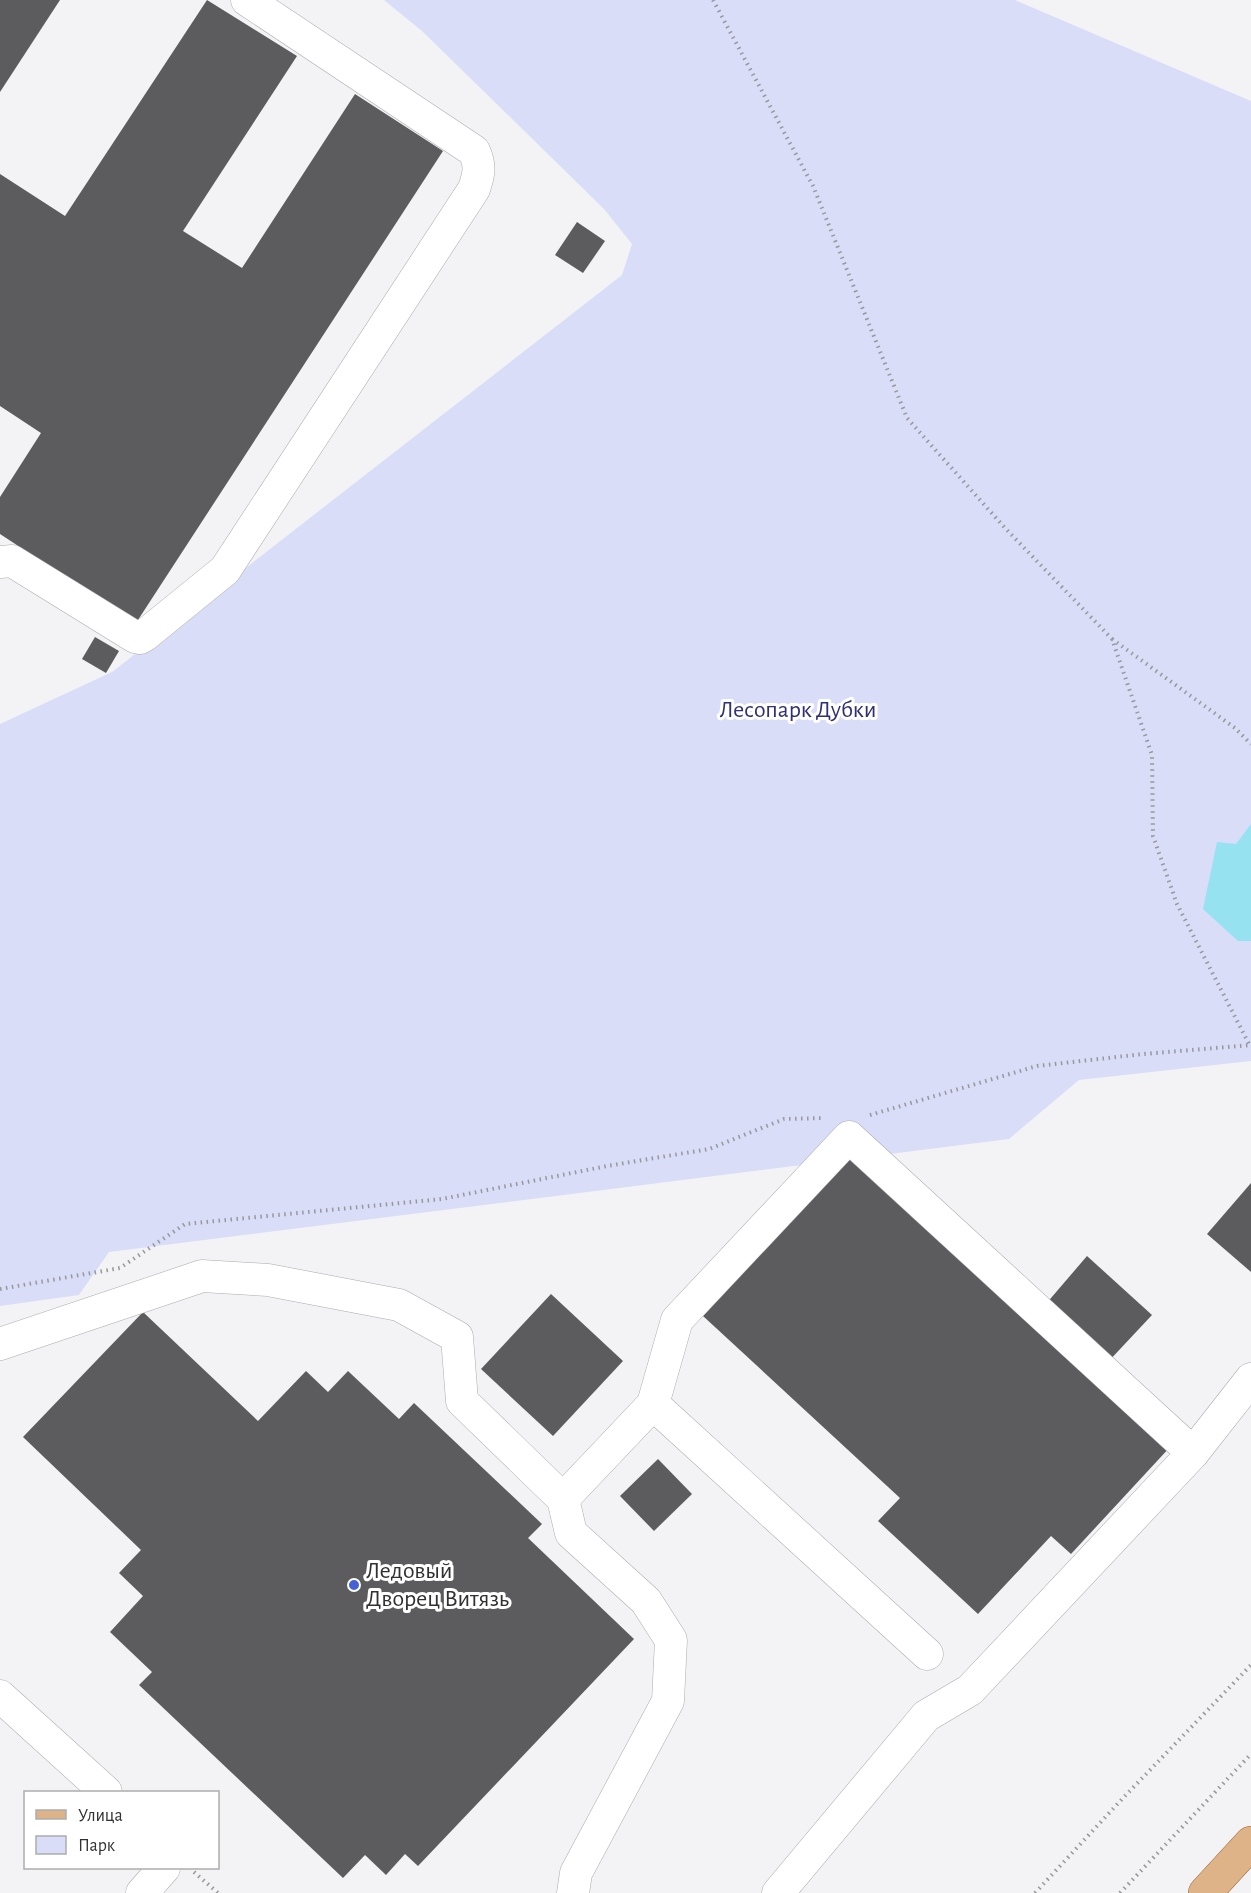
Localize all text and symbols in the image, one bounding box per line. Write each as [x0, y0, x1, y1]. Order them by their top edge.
park label: Лесопарк Дубки [719, 698, 877, 722]
place label: Ледовый Дворец Витязь [366, 1559, 509, 1611]
marker: Ледовый Дворец Витязь [347, 1578, 361, 1592]
legend [24, 1791, 219, 1869]
text: Улица [78, 1807, 123, 1825]
text: Парк [78, 1837, 116, 1855]

